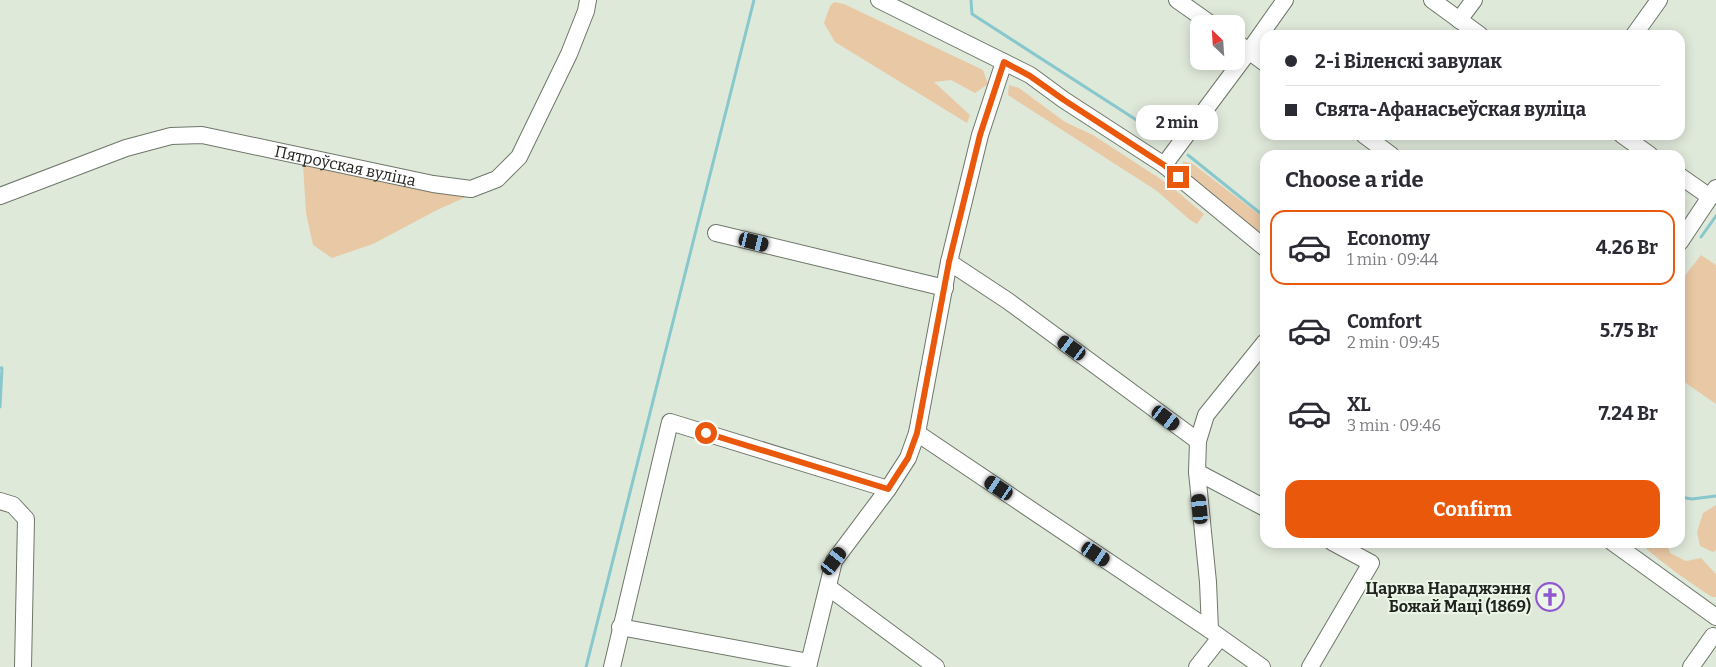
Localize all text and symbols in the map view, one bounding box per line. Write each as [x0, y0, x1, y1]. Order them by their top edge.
north arrow [1190, 15, 1245, 70]
map controls [1190, 15, 1245, 70]
text: 2-і Віленскі завулак [1315, 50, 1502, 73]
text: Свята-Афанасьеўская вуліца [1315, 98, 1586, 121]
callout: 2 min [1137, 104, 1219, 140]
text: 2 min [1156, 113, 1198, 132]
street label: Пятроўская вуліца [273, 141, 418, 190]
route end [1167, 166, 1189, 188]
text: Choose a ride [1285, 166, 1424, 193]
icon: car [1287, 225, 1332, 270]
text: Economy [1347, 227, 1430, 250]
car [737, 231, 770, 253]
text: 4.26 Br [1596, 236, 1658, 259]
text: 1 min · 09:44 [1347, 250, 1438, 269]
icon: car [1287, 308, 1332, 353]
text: Comfort [1347, 310, 1422, 333]
text: 5.75 Br [1600, 319, 1658, 342]
car [1055, 333, 1088, 363]
text: 2 min · 09:45 [1347, 333, 1440, 352]
icon: car [1287, 391, 1332, 436]
text: XL [1347, 393, 1371, 416]
text: 7.24 Br [1598, 402, 1658, 425]
car [1149, 403, 1182, 433]
text: 3 min · 09:46 [1347, 416, 1441, 435]
route start [695, 422, 717, 444]
car [982, 473, 1015, 503]
button: Confirm [1285, 480, 1660, 538]
car [1190, 493, 1209, 525]
car [1079, 539, 1112, 569]
car [818, 545, 849, 577]
place label: Царква Нараджэння Божай Маці (1869) [1366, 579, 1531, 616]
church icon: Царква Нараджэння Божай Маці (1869) [1535, 582, 1565, 612]

